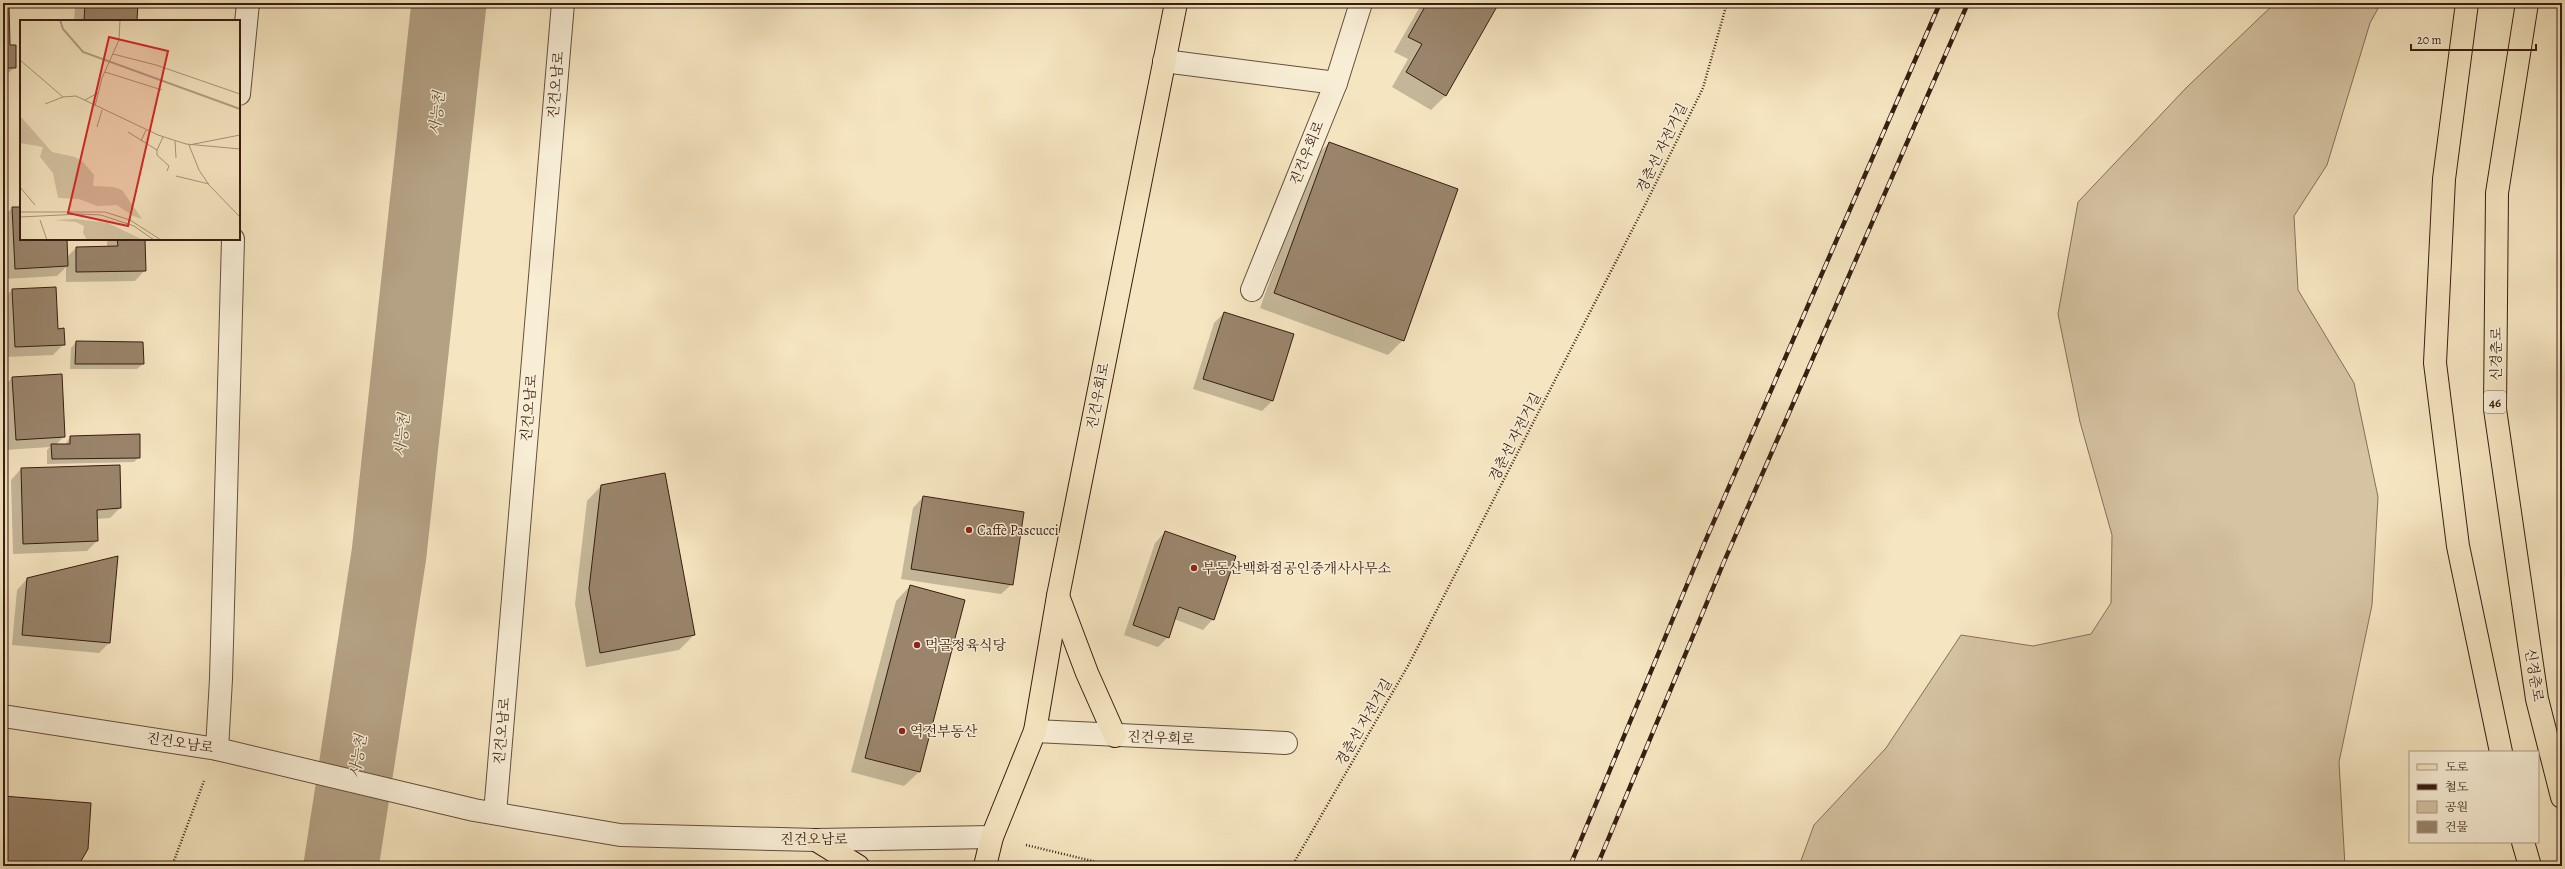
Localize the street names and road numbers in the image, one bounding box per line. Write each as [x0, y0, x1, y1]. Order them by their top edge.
street label: 진건오남로 [544, 50, 568, 120]
street label: 경춘선 자전거길 [1632, 100, 1692, 196]
street label: 진건우회로 [1286, 118, 1329, 188]
street label: 신경춘로 [2487, 326, 2506, 381]
street label: 진건우회로 [1082, 361, 1114, 431]
street label: 진건오남로 [517, 373, 541, 443]
street label: 경춘선 자전거길 [1484, 389, 1546, 485]
road number: 46 [2484, 391, 2506, 413]
street label: 신경춘로 [2520, 647, 2548, 704]
street label: 경춘선 자전거길 [1331, 675, 1397, 769]
street label: 진건오남로 [490, 696, 514, 766]
street label: 진건우회로 [1127, 727, 1196, 749]
street label: 진건오남로 [145, 728, 215, 758]
street label: 진건오남로 [780, 830, 848, 849]

